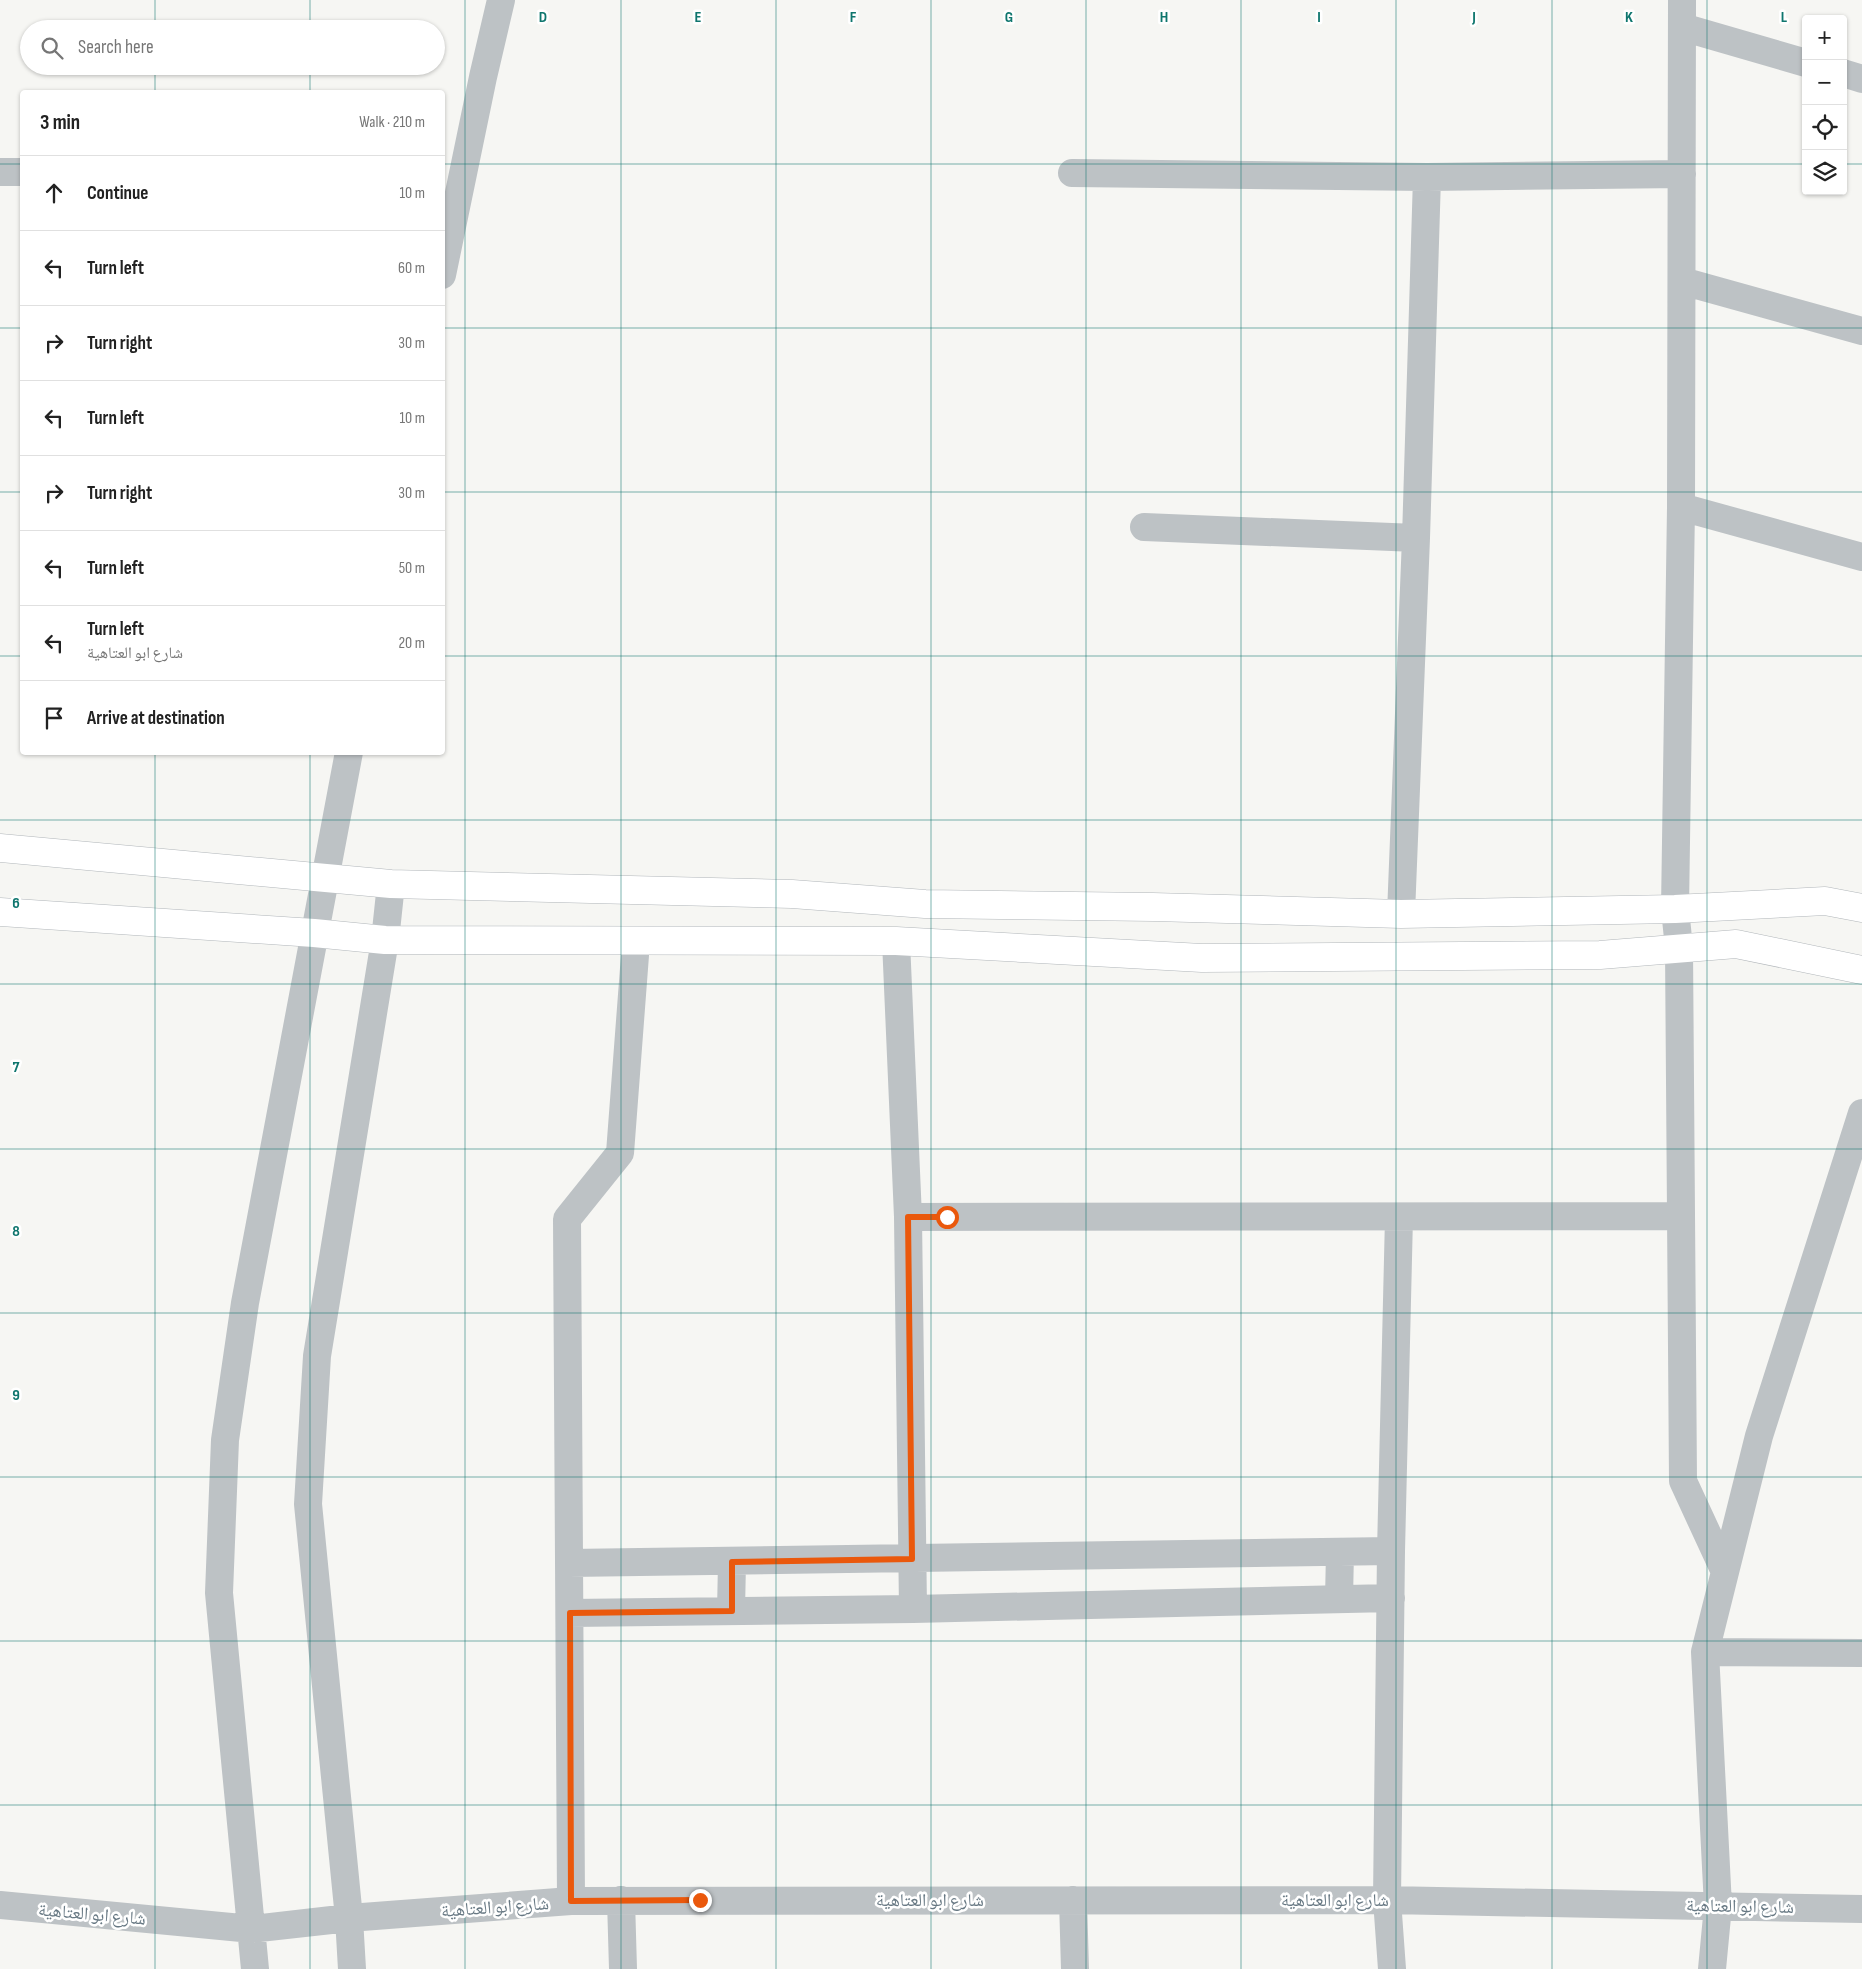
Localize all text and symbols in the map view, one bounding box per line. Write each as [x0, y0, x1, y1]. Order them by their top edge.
text: D [539, 8, 547, 27]
text: E [695, 8, 702, 27]
text: F [850, 8, 857, 27]
text: G [1005, 8, 1013, 27]
text: H [1160, 8, 1168, 27]
text: I [1317, 8, 1321, 27]
text: J [1471, 8, 1476, 27]
text: K [1625, 8, 1633, 27]
text: L [1781, 8, 1788, 27]
map controls [1802, 15, 1847, 195]
button: + [1802, 15, 1847, 60]
search box [20, 20, 445, 75]
icon: search [38, 34, 66, 62]
text: Search here [78, 36, 154, 59]
button: − [1802, 60, 1847, 105]
button: locate [1802, 105, 1847, 150]
text: 3 min [40, 110, 80, 135]
text: Walk · 210 m [359, 113, 425, 132]
button: layers [1802, 150, 1847, 195]
icon: ahead [40, 179, 68, 207]
text: Continue [87, 182, 148, 205]
text: 10 m [399, 184, 425, 203]
icon: left [40, 254, 68, 282]
text: Turn left [87, 257, 144, 280]
text: 60 m [398, 259, 425, 278]
icon: right [40, 329, 68, 357]
text: Turn right [87, 332, 152, 355]
text: 30 m [398, 334, 425, 353]
icon: left [40, 404, 68, 432]
text: Turn left [87, 407, 144, 430]
text: 10 m [399, 409, 425, 428]
icon: right [40, 479, 68, 507]
text: Turn right [87, 482, 152, 505]
text: 30 m [398, 484, 425, 503]
icon: left [40, 554, 68, 582]
text: Turn left [87, 557, 144, 580]
text: 50 m [399, 559, 425, 578]
text: Turn left [87, 618, 144, 641]
icon: left [40, 629, 68, 657]
text: 20 m [398, 634, 425, 653]
text: شارع ابو العتاهية [87, 644, 183, 663]
icon: arrive [40, 704, 68, 732]
text: Arrive at destination [87, 707, 225, 730]
text: 6 [12, 894, 20, 913]
text: 7 [13, 1058, 20, 1077]
route start [936, 1206, 959, 1229]
text: 8 [12, 1222, 20, 1241]
text: 9 [12, 1386, 20, 1405]
route end [689, 1889, 712, 1912]
street label: شارع ابو العتاهية [876, 1890, 984, 1911]
street label: شارع ابو العتاهية [1281, 1890, 1389, 1911]
street label: شارع ابو العتاهية [440, 1893, 550, 1922]
street label: شارع ابو العتاهية [1686, 1895, 1794, 1918]
street label: شارع ابو العتاهية [37, 1899, 147, 1930]

